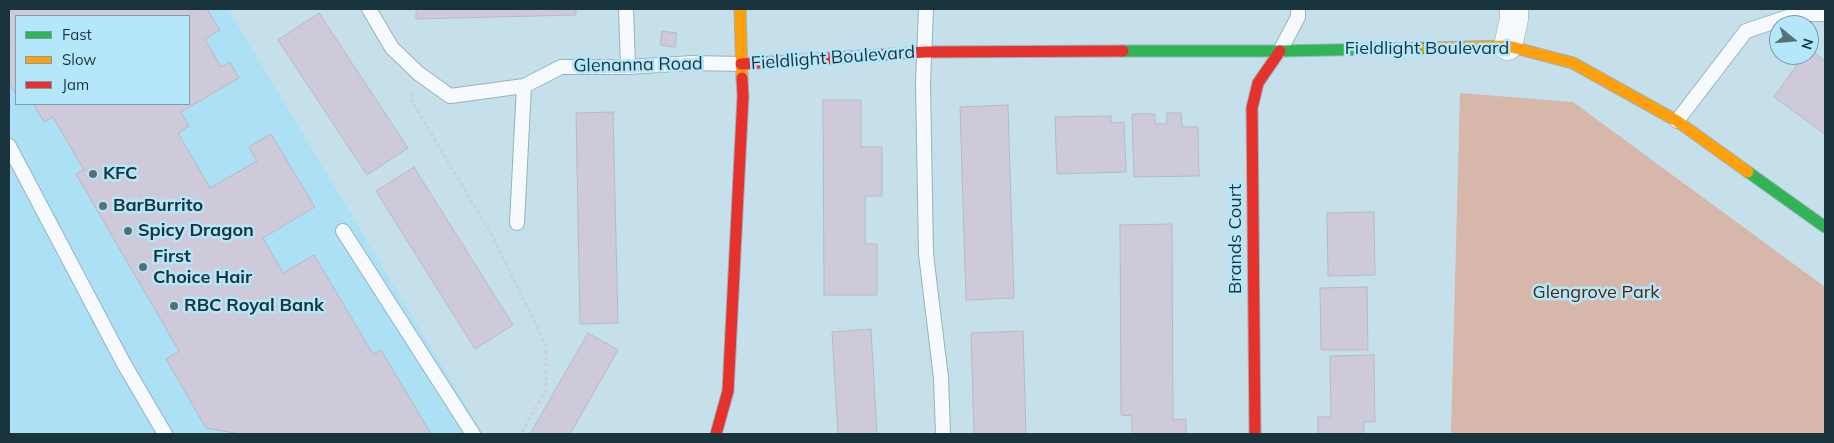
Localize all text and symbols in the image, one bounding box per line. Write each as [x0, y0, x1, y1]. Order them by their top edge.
legend [15, 15, 190, 105]
north arrow [1769, 15, 1819, 65]
text: Fast [62, 25, 92, 44]
text: N [1797, 36, 1818, 52]
street label: Fieldlight Boulevard [1345, 38, 1509, 60]
street label: Fieldlight Boulevard [750, 41, 916, 75]
text: Slow [62, 50, 96, 69]
street label: Glenanna Road [573, 53, 703, 77]
text: Jam [62, 75, 89, 94]
place label: KFC [103, 163, 137, 185]
marker: KFC [87, 168, 99, 180]
street label: Brands Court [1225, 184, 1247, 294]
place label: BarBurrito [113, 195, 203, 217]
marker: BarBurrito [97, 200, 109, 212]
place label: Spicy Dragon [138, 220, 254, 242]
marker: Spicy Dragon [122, 225, 134, 237]
place label: First Choice Hair [153, 246, 252, 288]
marker: First Choice Hair [137, 261, 149, 273]
park label: Glengrove Park [1532, 282, 1660, 304]
place label: RBC Royal Bank [184, 295, 324, 317]
marker: RBC Royal Bank [168, 300, 180, 312]

